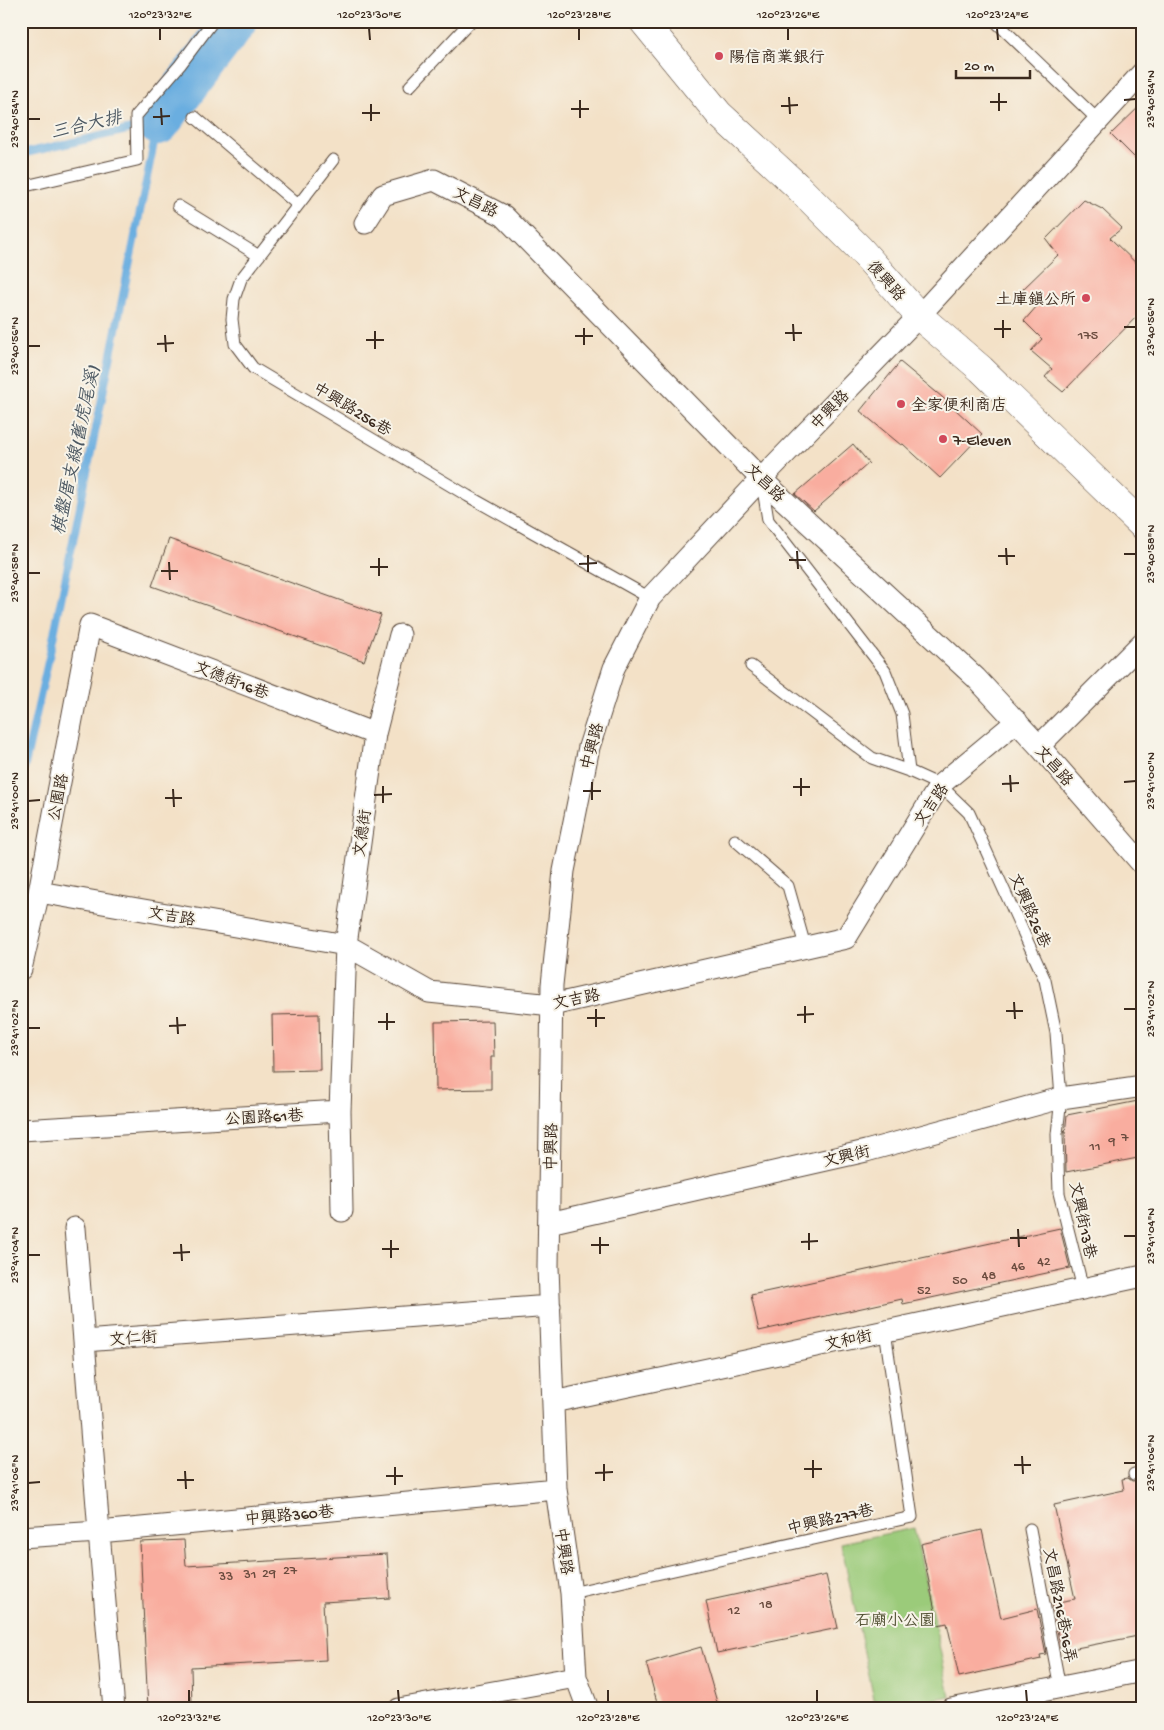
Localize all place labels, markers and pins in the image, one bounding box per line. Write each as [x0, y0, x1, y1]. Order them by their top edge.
place label: 陽信商業銀行 [729, 48, 825, 69]
marker: 陽信商業銀行 [713, 50, 725, 62]
place label: 土庫鎮公所 [996, 290, 1076, 311]
marker: 土庫鎮公所 [1080, 292, 1092, 304]
place label: 全家便利商店 [911, 396, 1007, 417]
marker: 全家便利商店 [895, 398, 907, 410]
marker: 7-Eleven [937, 433, 949, 445]
place label: 7-Eleven [952, 433, 1011, 452]

